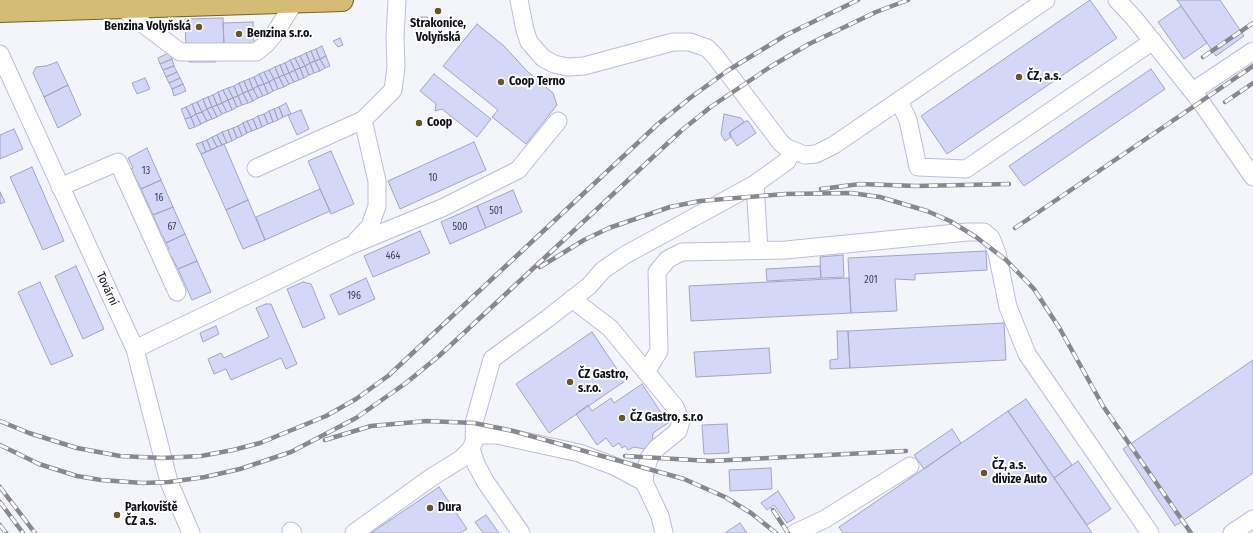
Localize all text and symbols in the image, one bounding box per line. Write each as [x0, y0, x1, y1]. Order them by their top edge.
marker: Strakonice, Volyňská [433, 6, 443, 16]
place label: Strakonice, Volyňská [410, 17, 466, 45]
place label: Benzina Volyňská [104, 20, 191, 34]
marker: Benzina Volyňská [194, 22, 204, 32]
place label: Benzina s.r.o. [247, 27, 312, 41]
marker: Benzina s.r.o. [234, 29, 244, 39]
place label: ČZ, a.s. [1027, 70, 1061, 84]
marker: ČZ, a.s. [1014, 72, 1024, 82]
place label: Coop Terno [509, 75, 565, 89]
marker: Coop Terno [496, 77, 506, 87]
place label: Coop [427, 116, 452, 130]
marker: Coop [414, 118, 424, 128]
house number: 13 [142, 165, 150, 177]
house number: 10 [428, 172, 438, 184]
house number: 16 [155, 192, 163, 204]
house number: 501 [489, 205, 503, 217]
house number: 67 [168, 221, 176, 233]
house number: 500 [452, 221, 468, 233]
house number: 464 [386, 250, 400, 262]
street label: Tovární [93, 270, 121, 308]
house number: 201 [864, 274, 878, 286]
house number: 196 [347, 290, 361, 302]
place label: ČZ Gastro, s.r.o. [578, 368, 628, 396]
marker: ČZ Gastro, s.r.o. [565, 377, 575, 387]
place label: ČZ Gastro, s.r.o [630, 411, 703, 425]
marker: ČZ Gastro, s.r.o [617, 413, 627, 423]
place label: ČZ, a.s. divize Auto [992, 459, 1047, 487]
marker: ČZ, a.s. divize Auto [979, 468, 989, 478]
place label: Parkoviště ČZ a.s. [125, 501, 178, 529]
place label: Dura [438, 501, 461, 515]
marker: Dura [425, 503, 435, 513]
marker: Parkoviště ČZ a.s. [112, 510, 122, 520]

